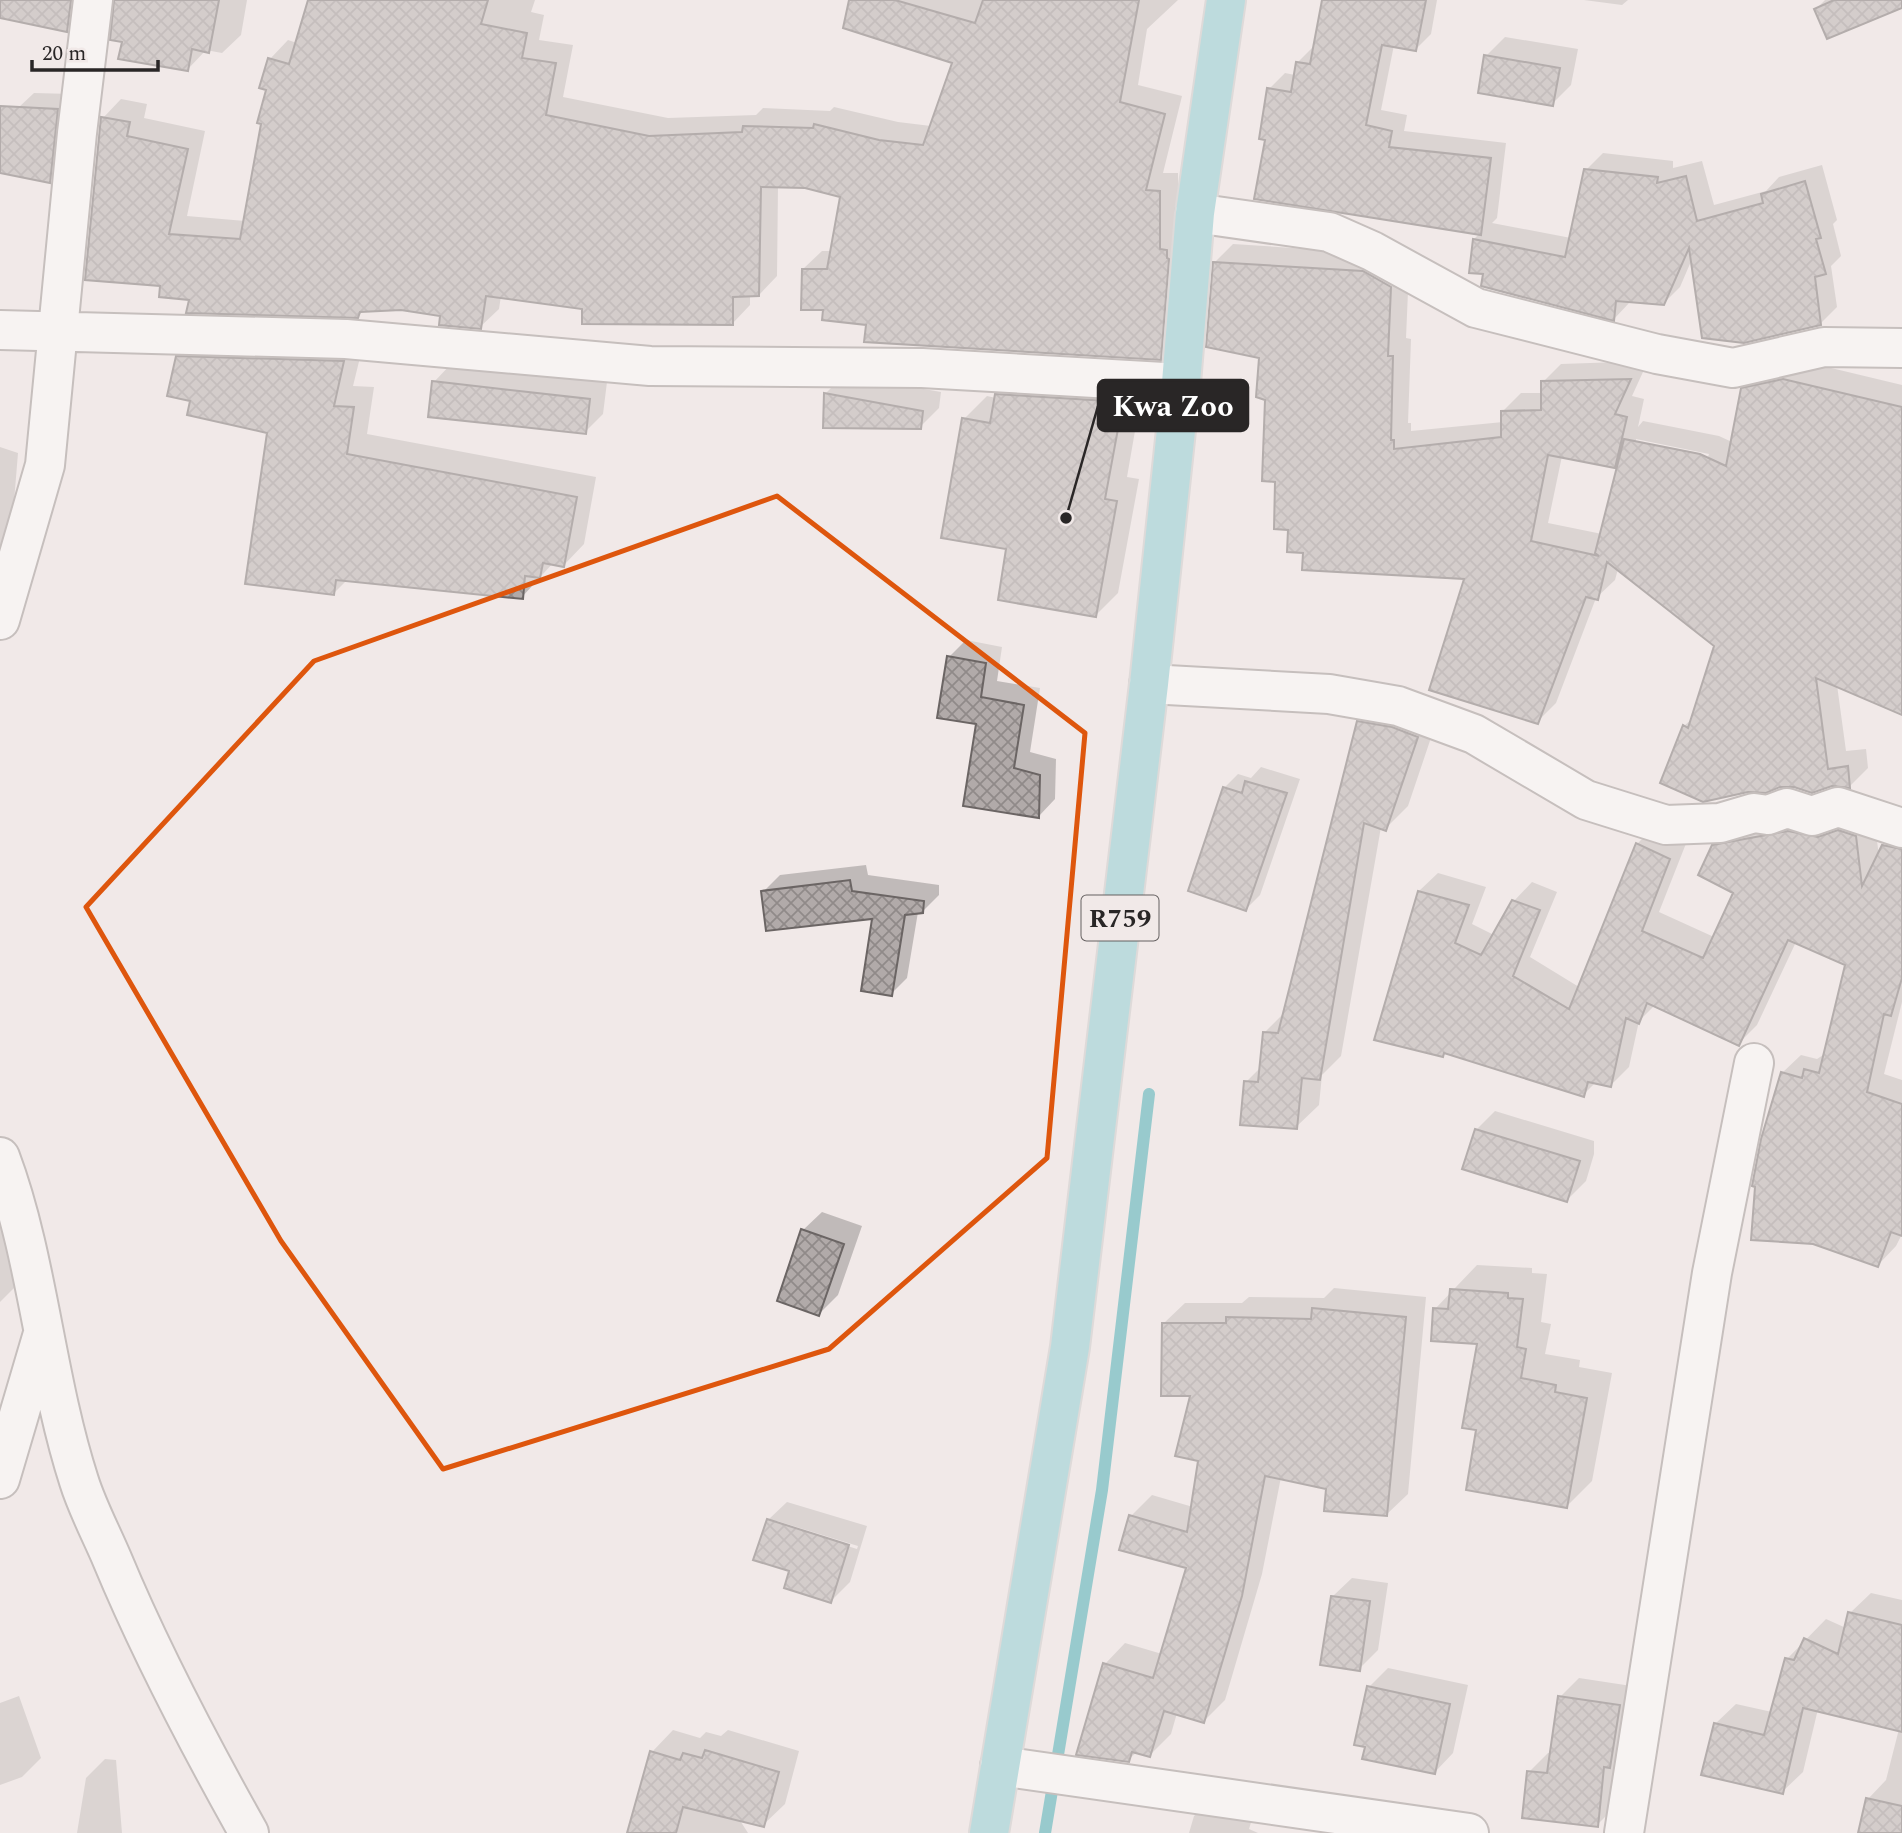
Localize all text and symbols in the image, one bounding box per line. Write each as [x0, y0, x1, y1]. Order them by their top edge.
scale bar [32, 28, 158, 72]
text: 20 m [42, 38, 86, 70]
callout: Kwa Zoo [1098, 380, 1248, 431]
text: Kwa Zoo [1112, 384, 1234, 430]
road number: R759 [1082, 896, 1158, 940]

